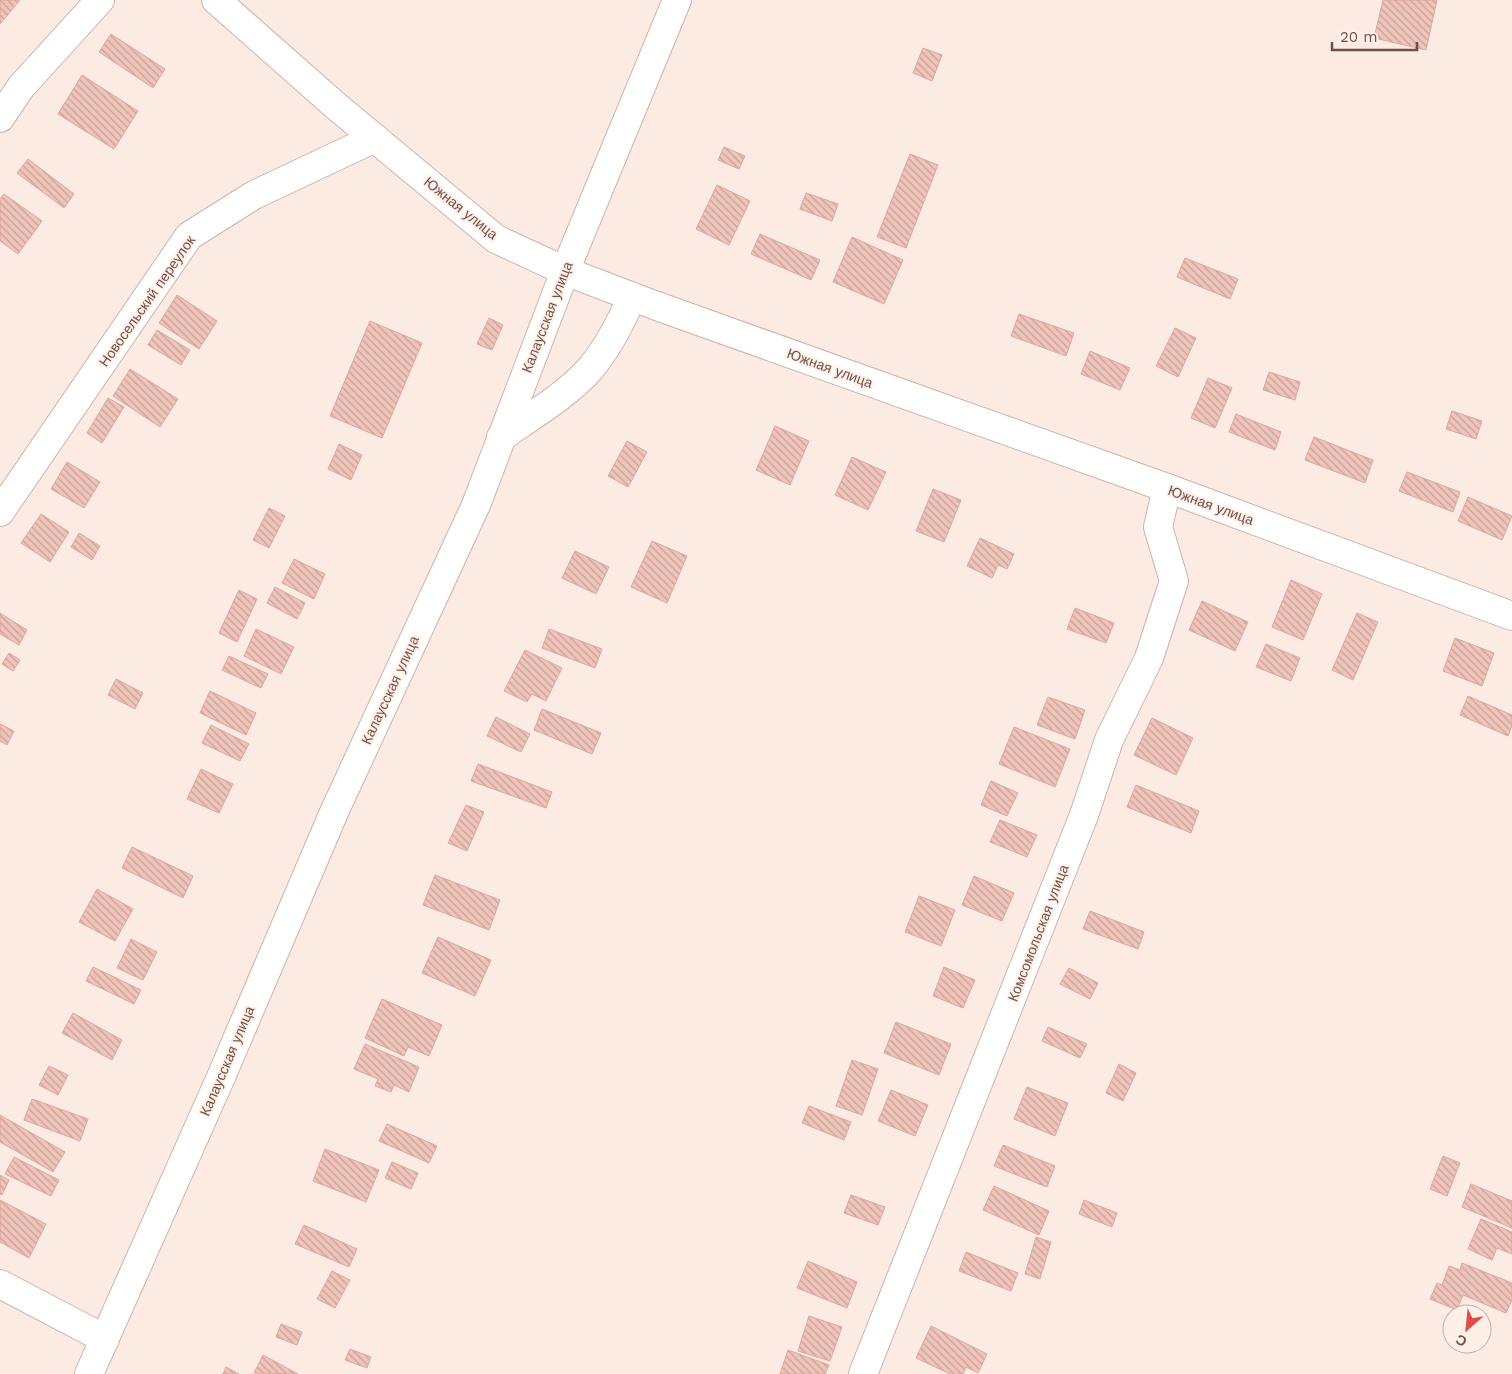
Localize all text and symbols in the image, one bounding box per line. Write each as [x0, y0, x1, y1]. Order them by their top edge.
scale bar [1332, 20, 1417, 52]
text: 20 m [1340, 28, 1378, 46]
street label: Южная улица [421, 174, 501, 243]
street label: Новосельский переулок [96, 232, 199, 369]
street label: Калаусская улица [518, 259, 576, 375]
street label: Южная улица [785, 345, 875, 391]
street label: Южная улица [1166, 482, 1256, 528]
street label: Калаусская улица [358, 633, 422, 747]
street label: Комсомольская улица [1005, 862, 1072, 1004]
street label: Калаусская улица [197, 1004, 257, 1118]
north arrow [1442, 1304, 1492, 1354]
text: С [1453, 1331, 1469, 1350]

